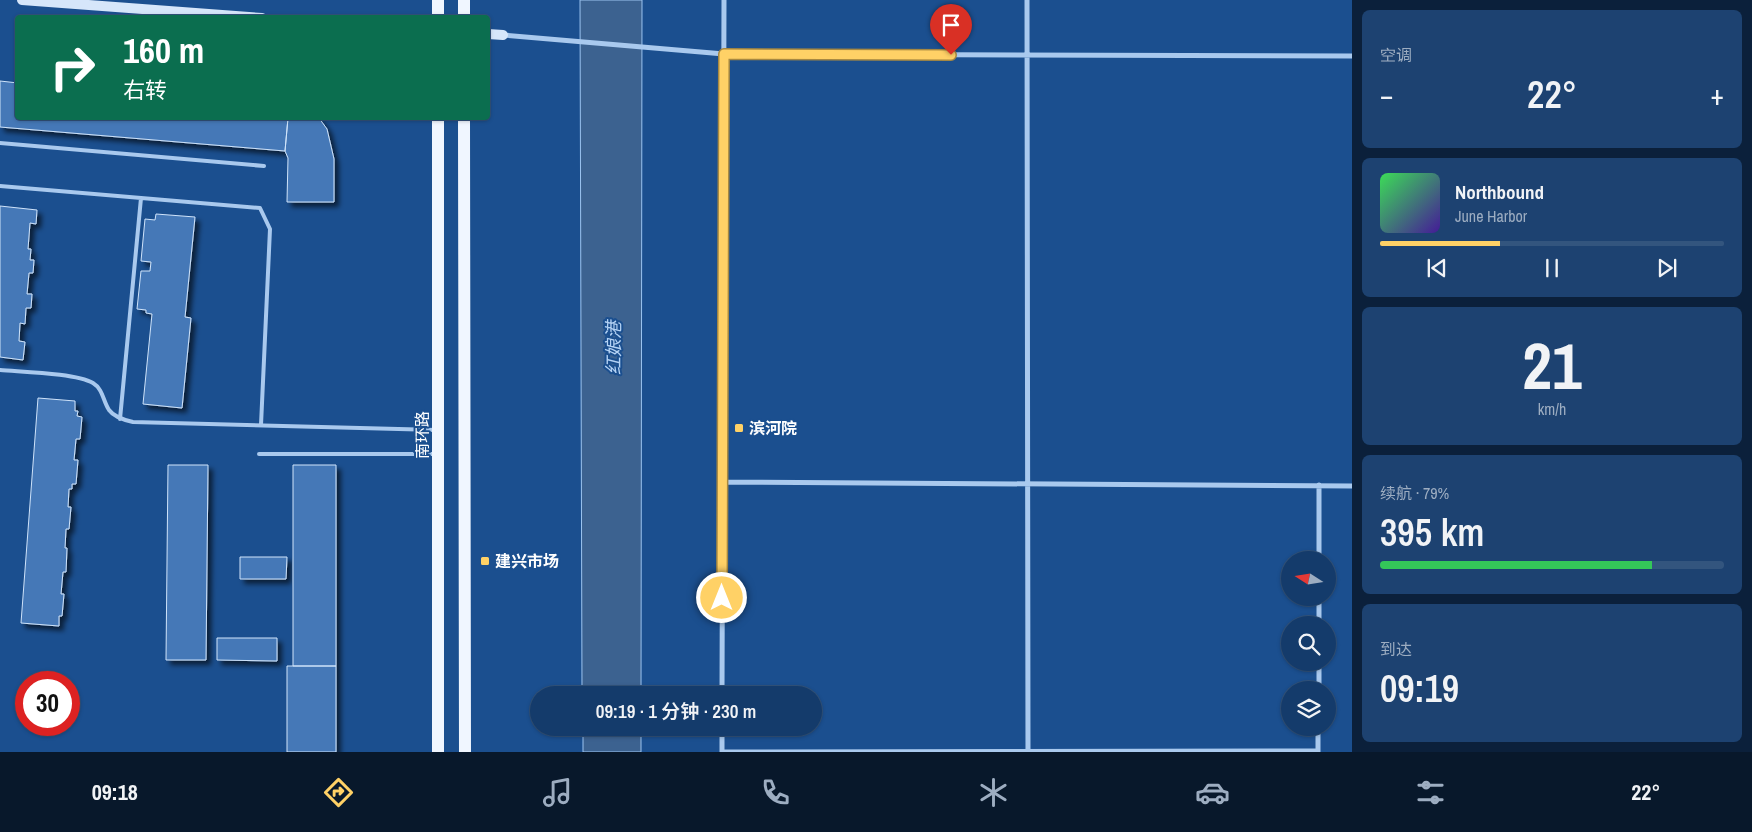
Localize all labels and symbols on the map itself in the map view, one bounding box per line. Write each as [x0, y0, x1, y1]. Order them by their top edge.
pin [930, 4, 972, 55]
water label: 红娘港 [601, 318, 626, 375]
street label: 南环路 [411, 411, 433, 459]
place label: 滨河院 [749, 417, 797, 439]
marker: 滨河院 [733, 422, 745, 434]
place label: 建兴市场 [495, 550, 559, 572]
north arrow [1281, 551, 1336, 606]
marker: 建兴市场 [479, 555, 491, 567]
position arrow [695, 571, 747, 623]
speed limit sign: 30 [15, 671, 80, 736]

